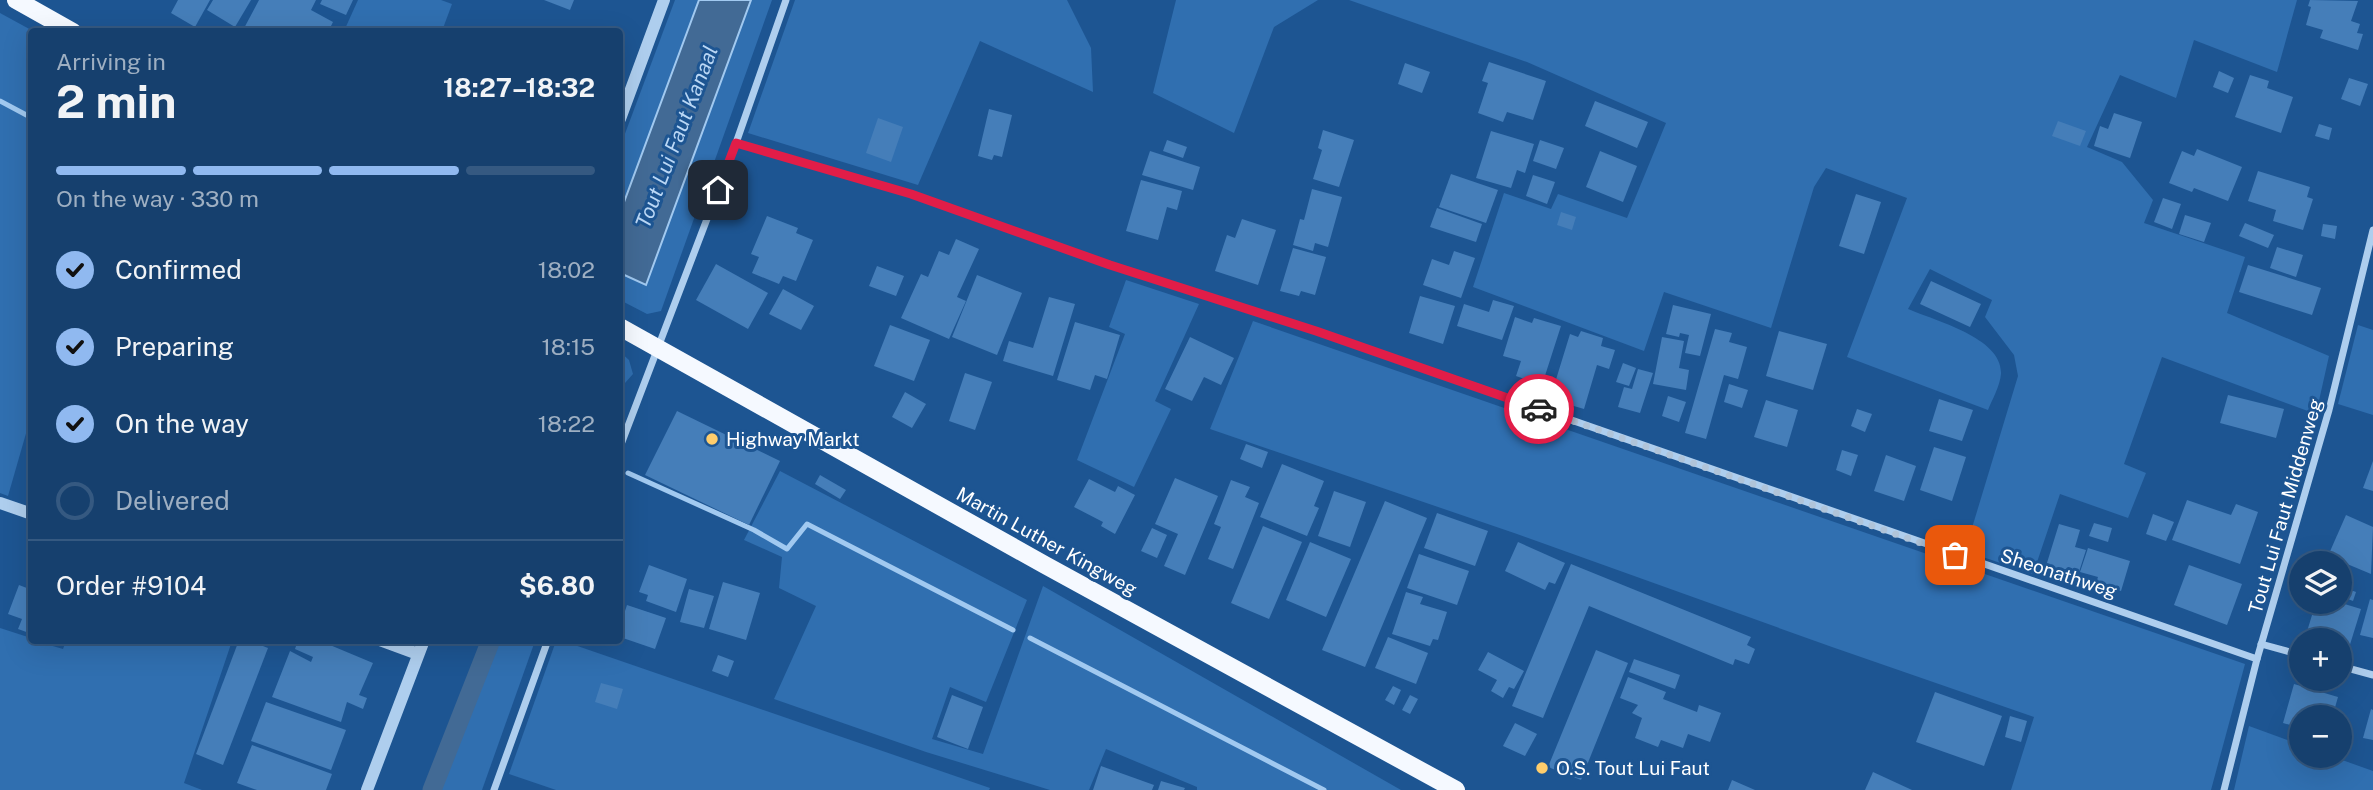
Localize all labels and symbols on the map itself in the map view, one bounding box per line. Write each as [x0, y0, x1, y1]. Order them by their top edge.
water label: Tout Lui Faut Kanaal [630, 42, 723, 232]
pin [688, 160, 748, 220]
courier [1504, 374, 1574, 444]
street label: Tout Lui Faut Middenweg [2244, 396, 2326, 616]
place label: Highway Markt [726, 428, 860, 450]
marker: Highway Markt [704, 431, 720, 447]
street label: Martin Luther Kingweg [953, 482, 1141, 600]
pin [1925, 525, 1985, 585]
street label: Sheonathweg [1998, 544, 2120, 602]
place label: O.S. Tout Lui Faut [1556, 757, 1710, 779]
marker: O.S. Tout Lui Faut [1534, 760, 1550, 776]

